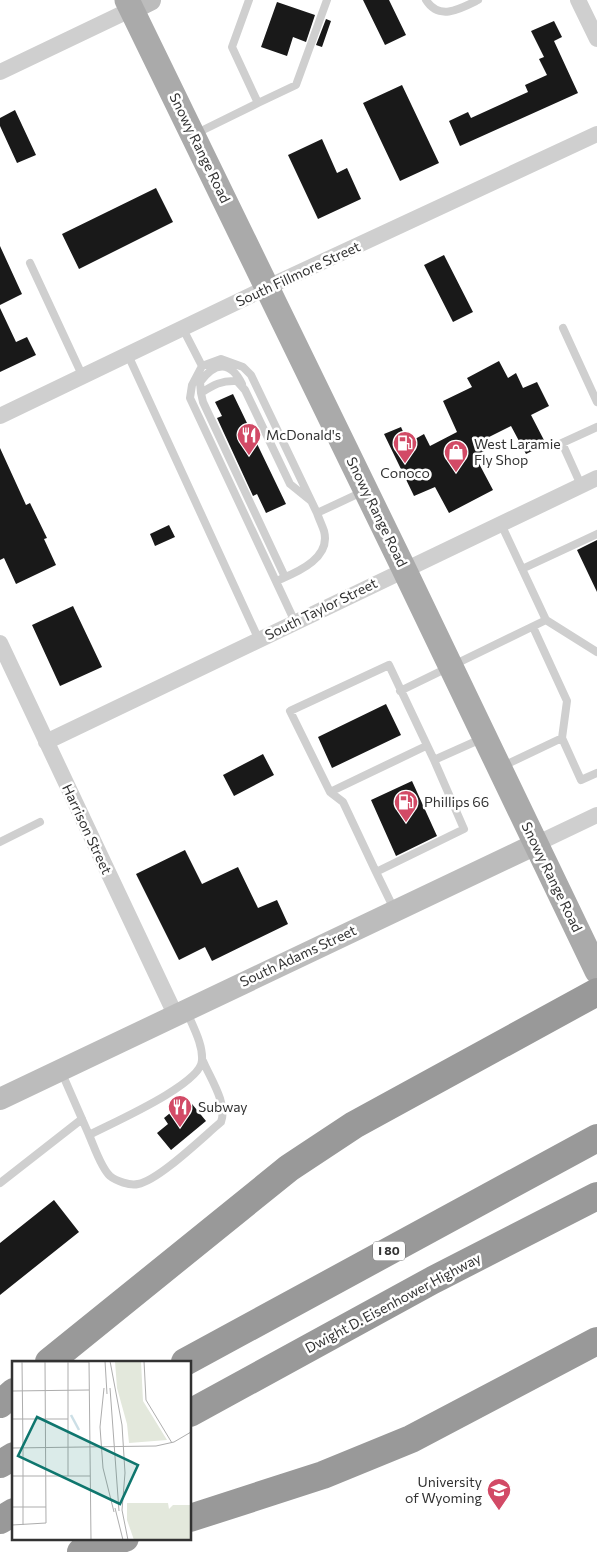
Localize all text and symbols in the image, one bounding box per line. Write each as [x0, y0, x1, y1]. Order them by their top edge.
street label: Snowy Range Road [166, 90, 234, 206]
street label: South Fillmore Street [233, 237, 363, 310]
restaurant icon: McDonald's [236, 422, 262, 456]
place label: McDonald's [266, 426, 341, 443]
fuel station icon: Conoco [392, 430, 418, 464]
place label: West Laramie Fly Shop [474, 435, 561, 468]
shop icon: West Laramie Fly Shop [443, 439, 469, 473]
street label: Snowy Range Road [343, 454, 411, 570]
place label: Conoco [380, 464, 430, 481]
street label: South Taylor Street [262, 574, 380, 643]
street label: Harrison Street [59, 781, 116, 877]
fuel station icon: Phillips 66 [393, 789, 419, 823]
place label: Phillips 66 [424, 793, 489, 810]
street label: Snowy Range Road [518, 819, 586, 935]
street label: South Adams Street [237, 921, 359, 990]
restaurant icon: Subway [167, 1094, 193, 1128]
place label: Subway [198, 1098, 248, 1115]
road number: I 80 [373, 1242, 405, 1260]
street label: Dwight D. Eisenhower Highway [302, 1249, 484, 1356]
inset map [12, 1361, 191, 1540]
place label: University of Wyoming [405, 1473, 482, 1506]
school or university icon: University of Wyoming [486, 1477, 512, 1511]

